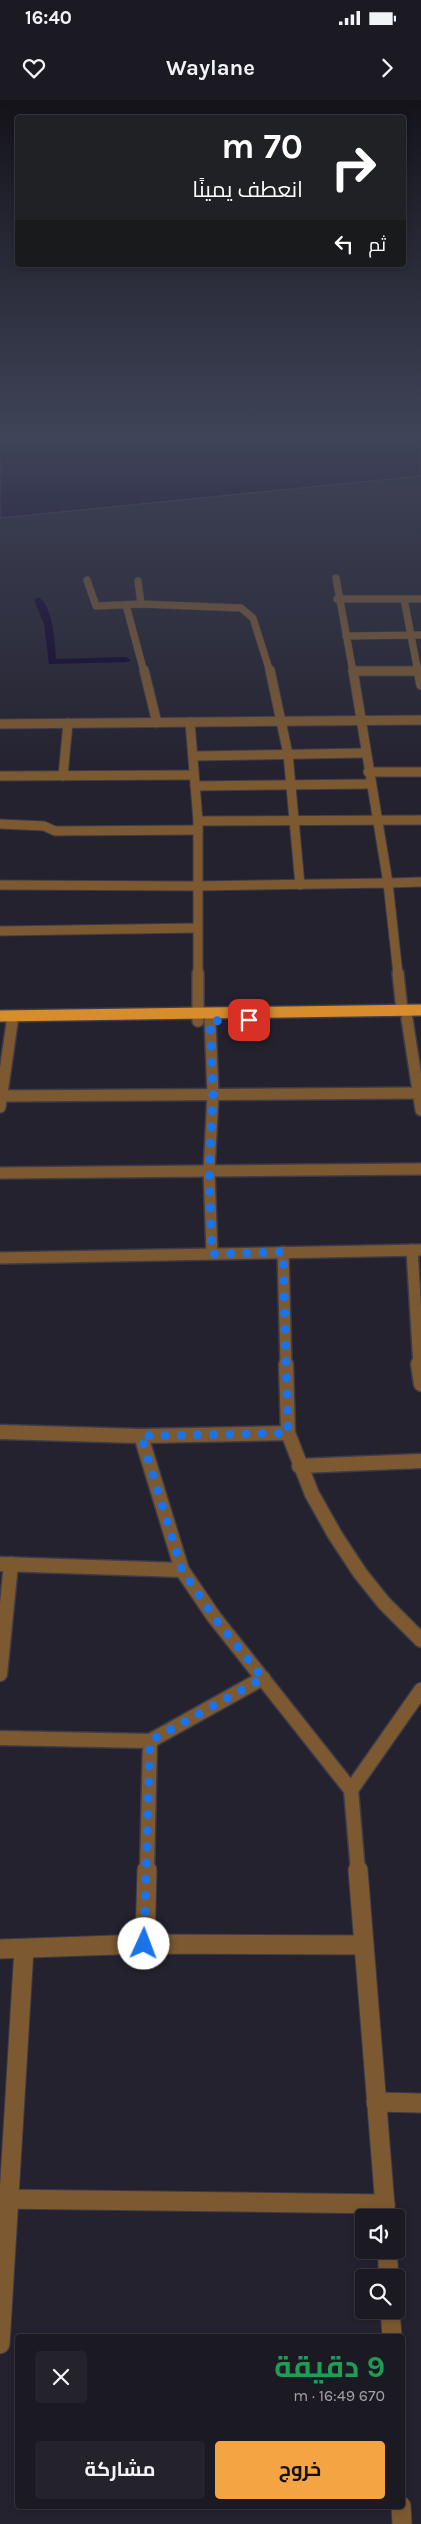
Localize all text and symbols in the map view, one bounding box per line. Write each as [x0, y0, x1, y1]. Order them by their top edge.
text: 16:40 [25, 7, 72, 29]
icon: heart [20, 54, 48, 82]
icon: forward [373, 54, 401, 82]
text: Waylane [166, 55, 255, 81]
text: 70 m [221, 126, 303, 167]
icon: right [321, 135, 386, 200]
text: انعطف يمينًا [192, 177, 303, 203]
icon: left [330, 230, 358, 258]
text: ثم [368, 234, 386, 256]
pin [228, 999, 270, 1041]
icon: arrive [235, 1006, 263, 1034]
position arrow [117, 1917, 169, 1969]
map controls [355, 2209, 405, 2319]
button: sound [355, 2209, 405, 2259]
button: search [355, 2269, 405, 2319]
text: 9 دقيقة [274, 2349, 385, 2385]
button: close [35, 2351, 87, 2403]
text: 670 m · 16:49 [293, 2386, 385, 2405]
button: مشاركة [35, 2441, 205, 2499]
button: خروج [215, 2441, 385, 2499]

